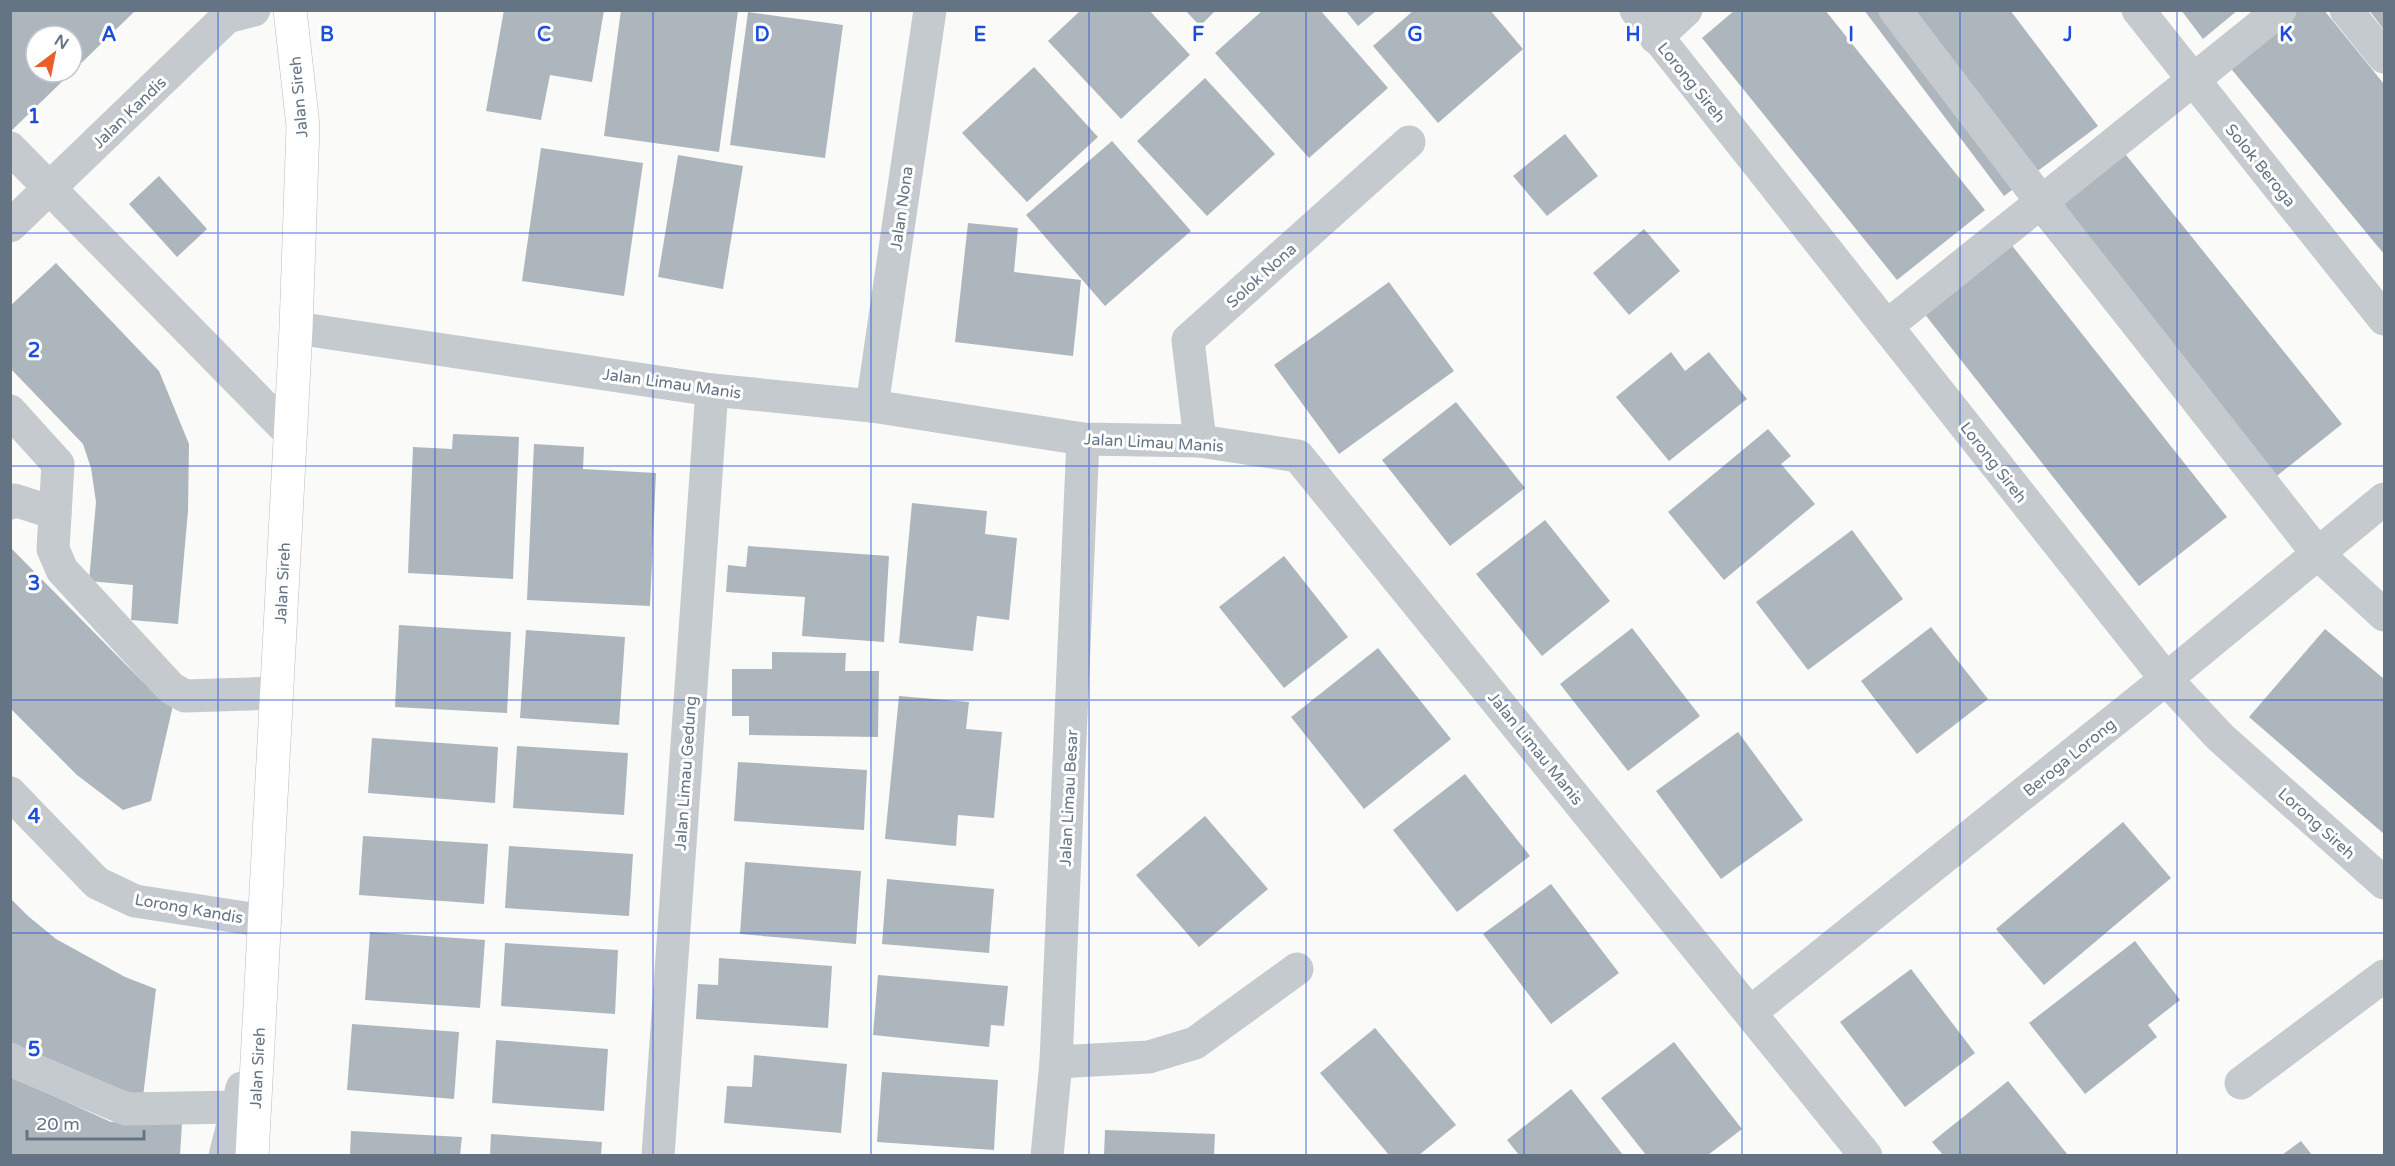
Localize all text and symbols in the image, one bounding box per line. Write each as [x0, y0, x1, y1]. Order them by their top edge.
text: A [102, 23, 117, 47]
text: B [320, 23, 334, 47]
text: C [537, 23, 551, 47]
text: D [754, 23, 770, 47]
text: E [974, 23, 987, 47]
text: F [1192, 23, 1204, 47]
text: G [1407, 23, 1423, 47]
text: H [1625, 23, 1641, 47]
text: I [1848, 23, 1854, 47]
text: J [2062, 23, 2073, 47]
text: K [2279, 23, 2293, 47]
north arrow [24, 24, 84, 84]
text: N [51, 30, 72, 54]
street label: Lorong Sireh [1653, 39, 1730, 127]
street label: Jalan Sireh [285, 55, 313, 138]
street label: Jalan Kandis [89, 73, 171, 153]
text: 1 [28, 105, 40, 129]
street label: Solok Beroga [2221, 120, 2300, 211]
street label: Jalan Nona [886, 165, 918, 251]
street label: Solok Nona [1223, 239, 1301, 312]
text: 2 [28, 339, 40, 363]
street label: Jalan Limau Manis [601, 364, 743, 404]
street label: Lorong Sireh [1955, 418, 2031, 507]
street label: Jalan Limau Manis [1084, 429, 1224, 457]
street label: Jalan Sireh [271, 542, 295, 624]
text: 3 [28, 572, 40, 596]
street label: Jalan Limau Manis [1483, 688, 1587, 809]
street label: Jalan Limau Gedung [671, 695, 701, 851]
street label: Beroga Lorong [2019, 714, 2120, 801]
street label: Jalan Limau Besar [1055, 728, 1083, 867]
street label: Lorong Sireh [2274, 784, 2359, 864]
text: 4 [28, 805, 41, 829]
street label: Lorong Kandis [133, 890, 245, 928]
street label: Jalan Sireh [246, 1027, 270, 1109]
text: 5 [28, 1038, 40, 1062]
scale bar [27, 1103, 144, 1141]
text: 20 m [36, 1113, 80, 1135]

